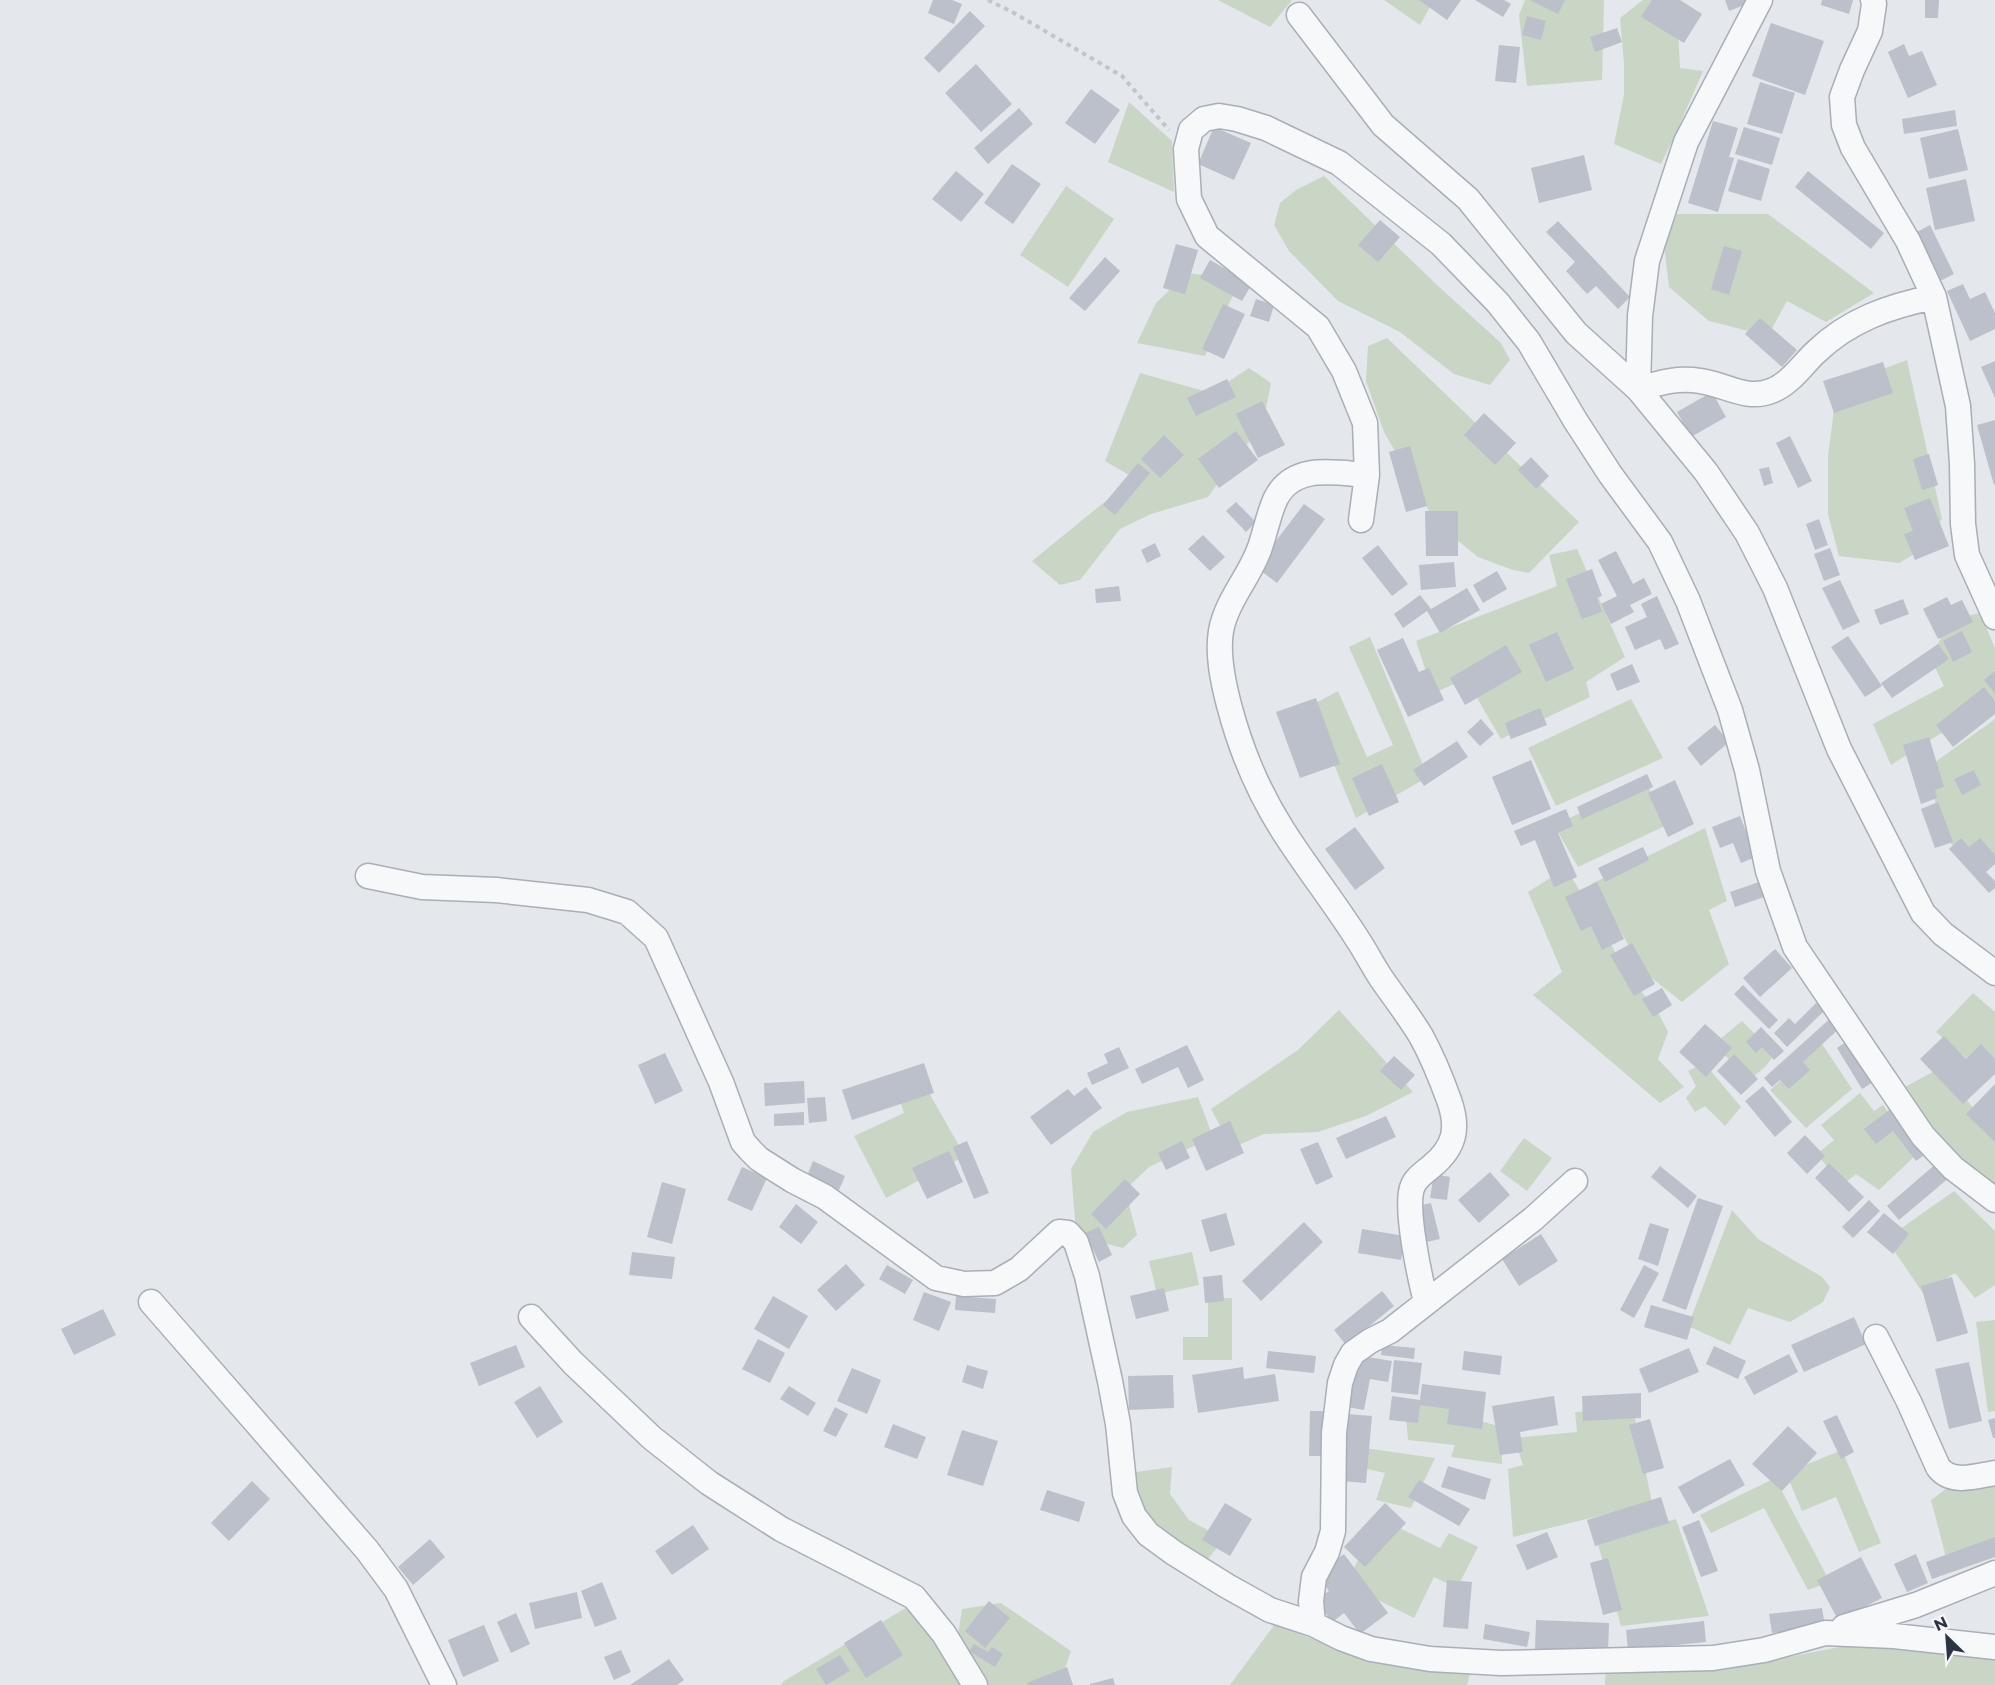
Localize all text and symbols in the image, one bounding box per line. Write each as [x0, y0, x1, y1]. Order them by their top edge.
north arrow [1917, 1607, 1977, 1667]
text: N [1931, 1613, 1951, 1635]

